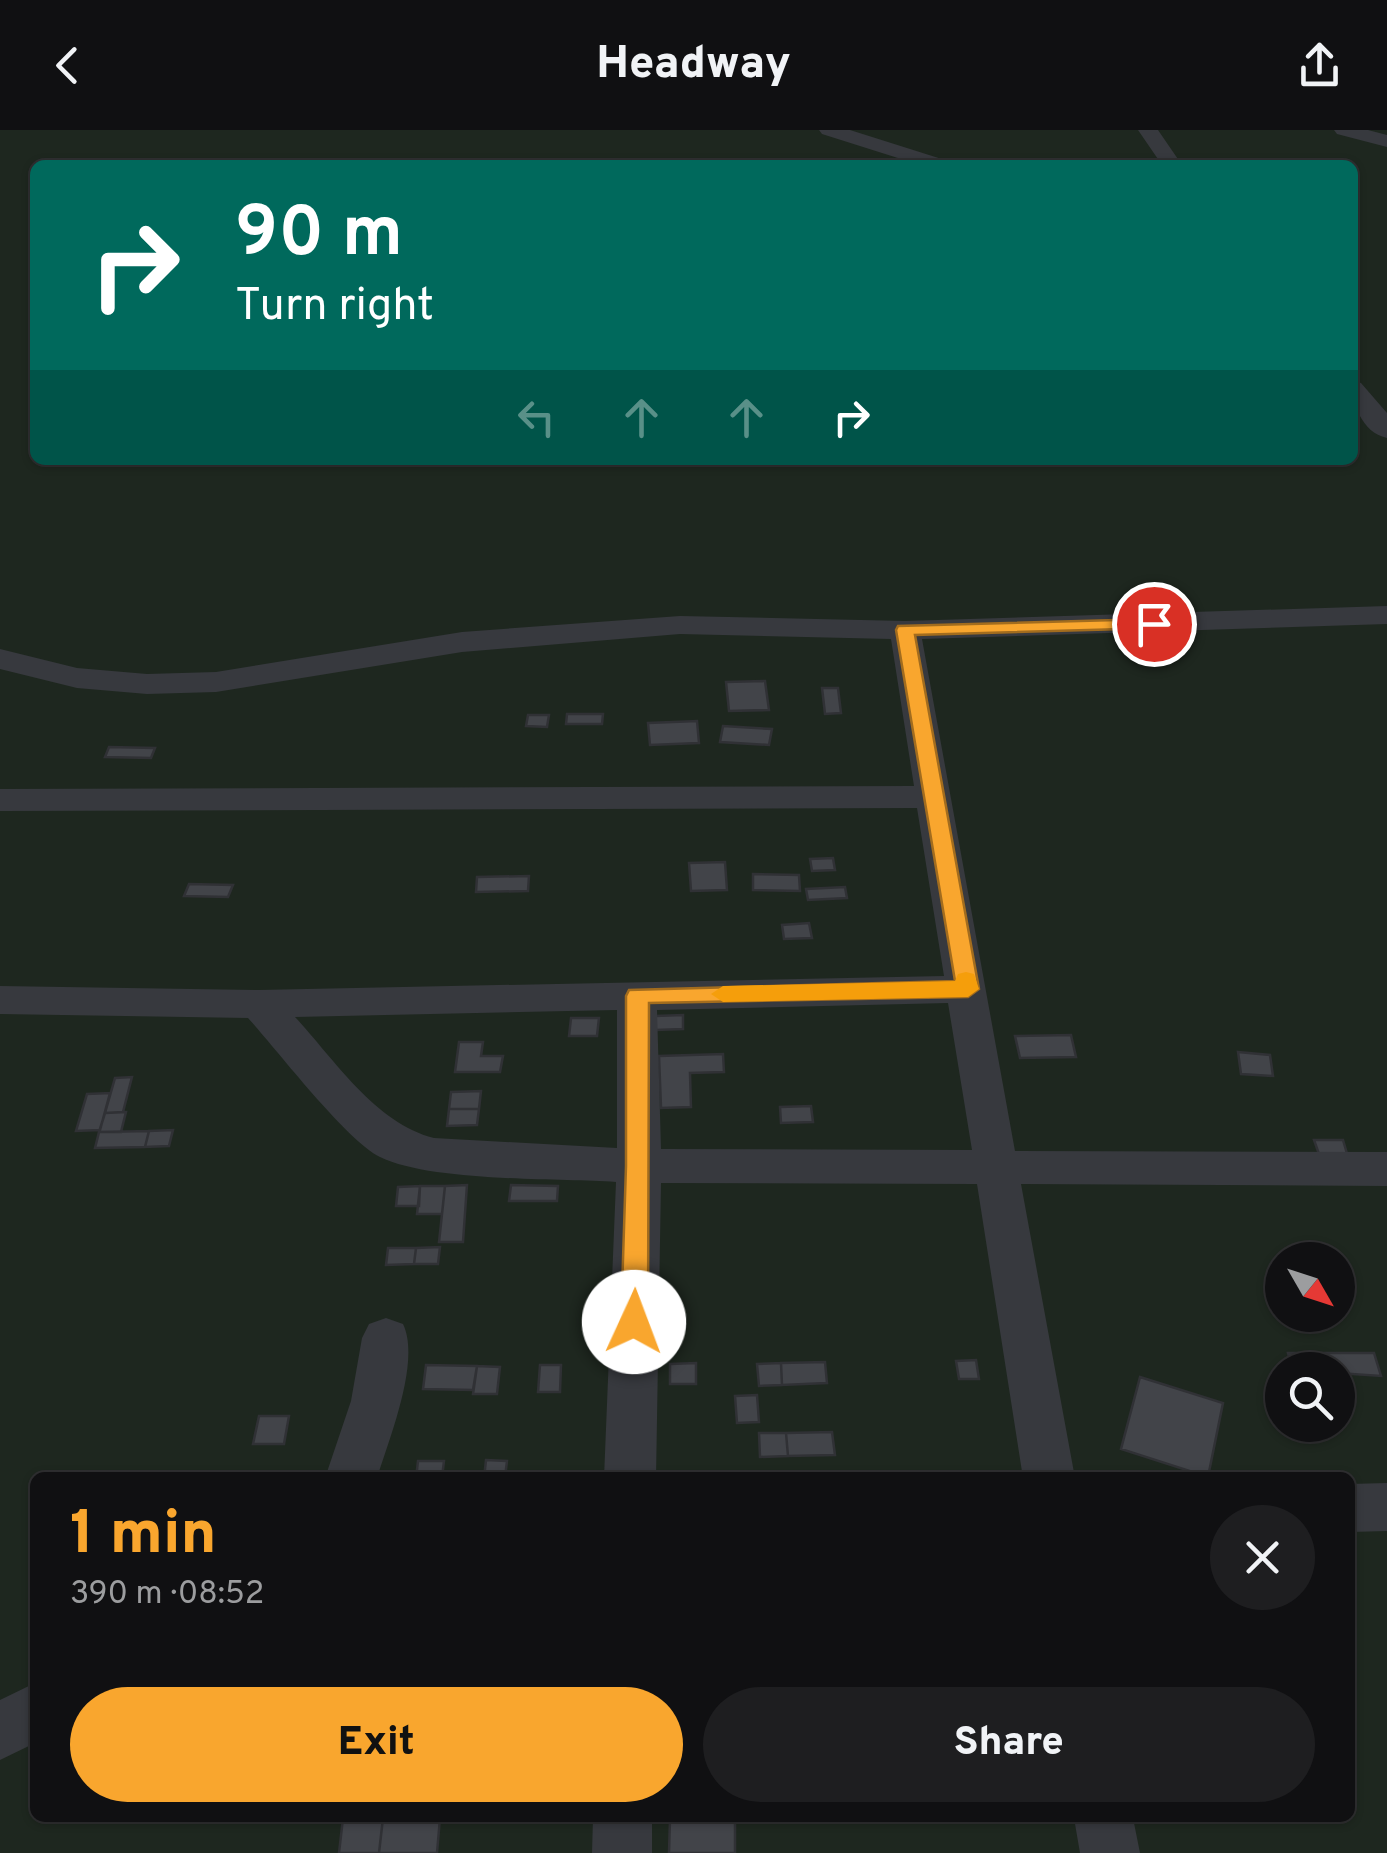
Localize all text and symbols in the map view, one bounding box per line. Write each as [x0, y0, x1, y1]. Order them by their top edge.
text: Headway [596, 37, 791, 94]
icon: back [40, 38, 95, 93]
icon: share [1292, 38, 1347, 93]
text: 90 m [235, 192, 403, 281]
icon: right [70, 200, 200, 330]
text: Turn right [235, 279, 434, 336]
icon: left [509, 390, 564, 445]
icon: ahead [614, 390, 669, 445]
icon: ahead [719, 390, 774, 445]
icon: right [824, 390, 879, 445]
pin [1112, 582, 1197, 667]
icon: arrive [1127, 597, 1182, 652]
north arrow [1265, 1242, 1355, 1332]
map controls [1265, 1242, 1355, 1442]
position arrow [582, 1270, 686, 1374]
button: search [1265, 1352, 1355, 1442]
text: 1 min [70, 1499, 217, 1575]
button: close [1210, 1505, 1315, 1610]
text: 390 m · 08:52 [70, 1575, 264, 1615]
button: Exit [70, 1687, 683, 1802]
button: Share [703, 1687, 1315, 1802]

